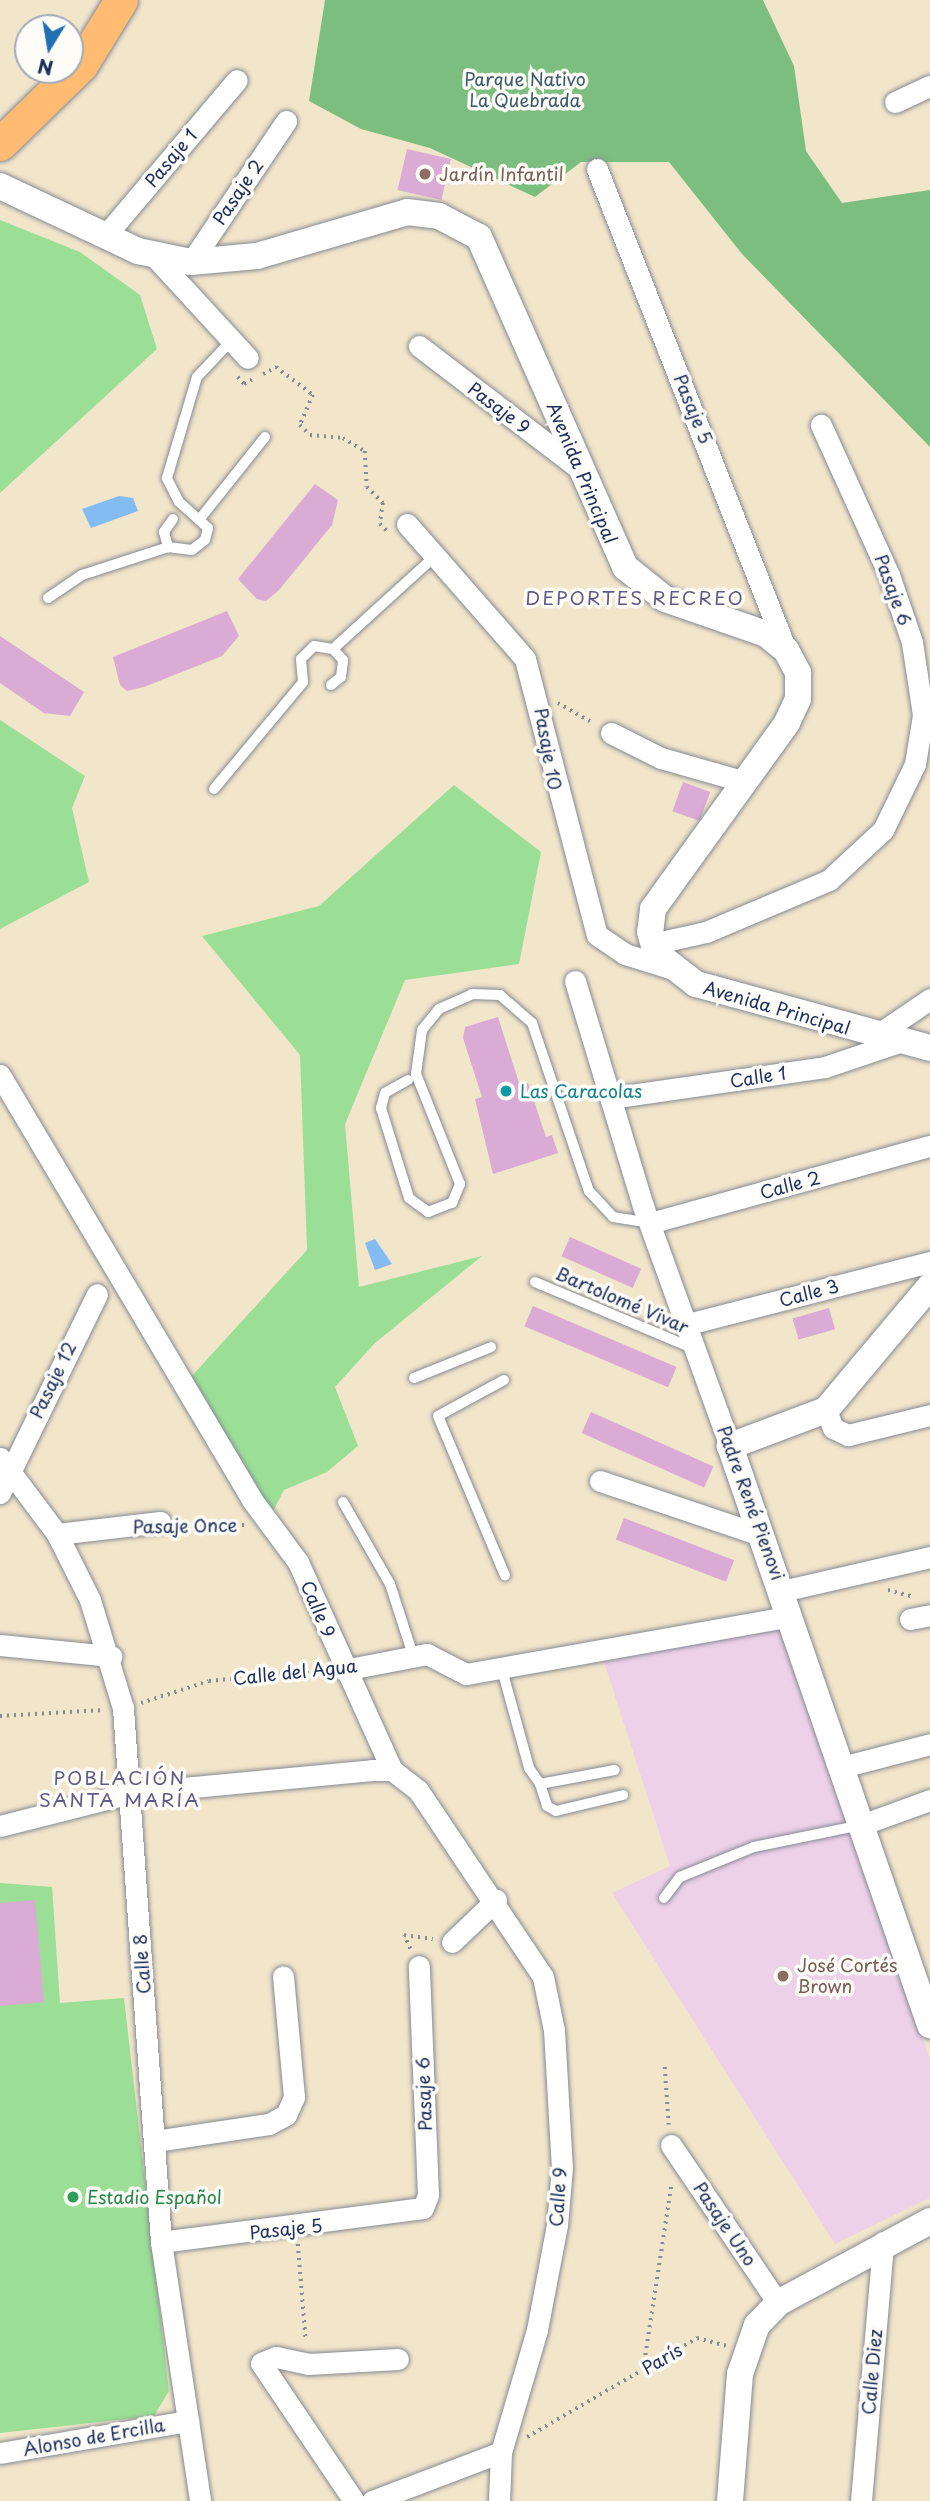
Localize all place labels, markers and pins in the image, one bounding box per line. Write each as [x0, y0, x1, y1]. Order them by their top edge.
place label: Jardín Infantil [439, 163, 564, 185]
marker: Jardín Infantil [417, 166, 433, 182]
place label: Las Caracolas [520, 1080, 643, 1102]
marker: Las Caracolas [498, 1083, 514, 1099]
place label: José Cortés Brown [797, 1955, 898, 1997]
marker: José Cortés Brown [775, 1968, 791, 1984]
place label: Estadio Español [87, 2186, 223, 2208]
marker: Estadio Español [65, 2189, 81, 2205]

